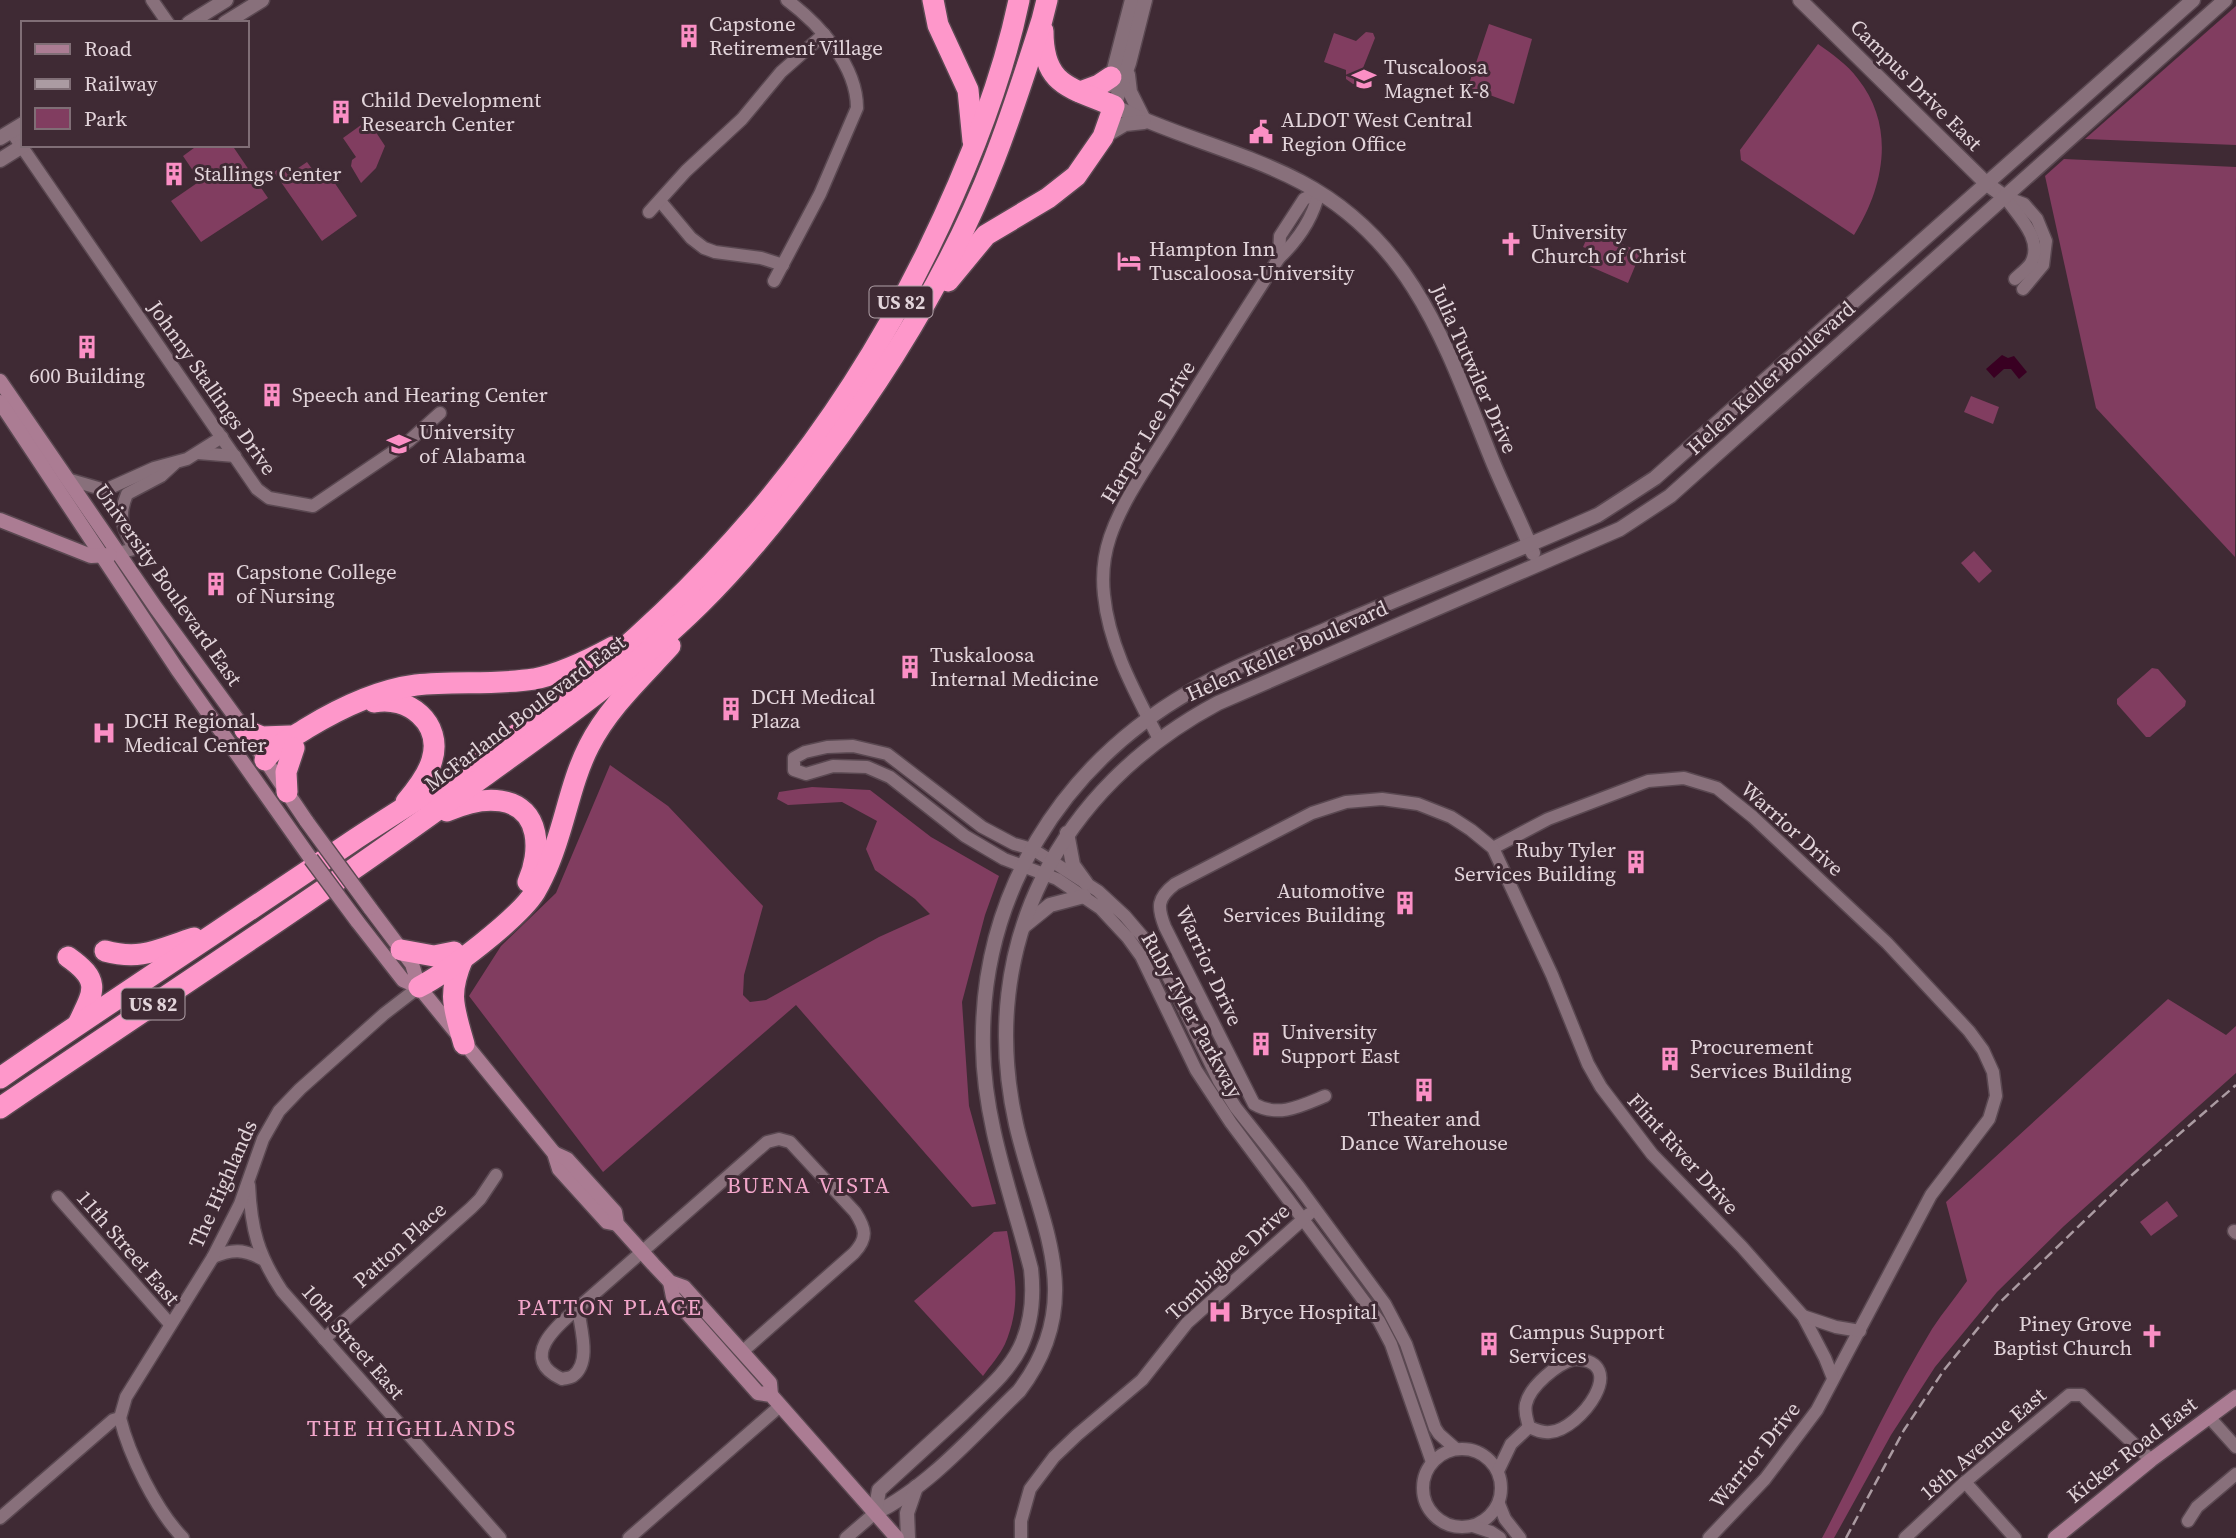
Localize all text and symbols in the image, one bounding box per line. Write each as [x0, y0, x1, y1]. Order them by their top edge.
place label: Capstone Retirement Village [709, 9, 883, 62]
street label: Campus Drive East [1844, 12, 1989, 157]
legend [21, 21, 248, 147]
building icon: Capstone Retirement Village [675, 22, 703, 50]
text: Road [84, 34, 132, 63]
place label: Tuscaloosa Magnet K-8 [1384, 52, 1489, 105]
school or university icon: Tuscaloosa Magnet K-8 [1350, 65, 1378, 93]
text: Railway [84, 69, 158, 98]
place label: Child Development Research Center [361, 85, 541, 138]
building icon: Child Development Research Center [327, 98, 355, 126]
text: Park [84, 104, 128, 133]
place label: ALDOT West Central Region Office [1281, 105, 1472, 158]
public building icon: ALDOT West Central Region Office [1247, 118, 1275, 146]
place label: Stallings Center [194, 159, 342, 188]
building icon: Stallings Center [160, 160, 188, 188]
place label: University Church of Christ [1531, 217, 1686, 270]
church icon: University Church of Christ [1497, 230, 1525, 258]
place label: Hampton Inn Tuscaloosa-University [1149, 234, 1355, 287]
hotel icon: Hampton Inn Tuscaloosa-University [1115, 247, 1143, 275]
street label: Julia Tutwiler Drive [1424, 279, 1525, 458]
road number: US 82 [870, 286, 932, 318]
street label: Johnny Stallings Drive [141, 294, 284, 481]
street label: Helen Keller Boulevard [1680, 294, 1861, 461]
building icon: 600 Building [73, 333, 101, 361]
street label: Harper Lee Drive [1093, 355, 1202, 509]
place label: 600 Building [29, 361, 145, 390]
place label: Speech and Hearing Center [292, 380, 548, 409]
building icon: Speech and Hearing Center [258, 381, 286, 409]
place label: University of Alabama [419, 417, 526, 470]
school or university icon: University of Alabama [385, 430, 413, 458]
street label: University Boulevard East [88, 478, 249, 691]
place label: Capstone College of Nursing [236, 557, 397, 610]
building icon: Capstone College of Nursing [202, 570, 230, 598]
street label: Helen Keller Boulevard [1182, 593, 1392, 708]
street label: McFarland Boulevard East [418, 627, 631, 798]
place label: Tuskaloosa Internal Medicine [930, 640, 1099, 693]
building icon: Tuskaloosa Internal Medicine [896, 653, 924, 681]
place label: DCH Medical Plaza [751, 682, 875, 735]
building icon: DCH Medical Plaza [717, 695, 745, 723]
place label: DCH Regional Medical Center [124, 706, 267, 759]
hospital icon: DCH Regional Medical Center [90, 719, 118, 747]
street label: Warrior Drive [1735, 775, 1850, 883]
place label: Ruby Tyler Services Building [1454, 835, 1616, 888]
building icon: Ruby Tyler Services Building [1622, 848, 1650, 876]
place label: Automotive Services Building [1223, 876, 1385, 929]
building icon: Automotive Services Building [1391, 889, 1419, 917]
street label: Warrior Drive [1169, 901, 1250, 1031]
street label: Ruby Tyler Parkway [1135, 926, 1250, 1103]
road number: US 82 [122, 988, 184, 1020]
place label: University Support East [1281, 1017, 1400, 1070]
building icon: University Support East [1247, 1030, 1275, 1058]
place label: Procurement Services Building [1690, 1032, 1852, 1085]
building icon: Procurement Services Building [1656, 1045, 1684, 1073]
building icon: Theater and Dance Warehouse [1410, 1076, 1438, 1104]
street label: Flint River Drive [1621, 1087, 1746, 1221]
place label: Theater and Dance Warehouse [1340, 1104, 1508, 1157]
street label: The Highlands [181, 1115, 264, 1252]
district label: BUENA VISTA [727, 1169, 891, 1201]
street label: 11th Street East [70, 1184, 187, 1312]
street label: Patton Place [347, 1195, 453, 1294]
street label: Tombigbee Drive [1159, 1197, 1296, 1327]
street label: 10th Street East [295, 1278, 412, 1406]
district label: PATTON PLACE [517, 1291, 703, 1323]
place label: Bryce Hospital [1240, 1297, 1377, 1326]
hospital icon: Bryce Hospital [1206, 1298, 1234, 1326]
place label: Piney Grove Baptist Church [1993, 1309, 2132, 1362]
place label: Campus Support Services [1509, 1317, 1664, 1370]
church icon: Piney Grove Baptist Church [2138, 1322, 2166, 1350]
building icon: Campus Support Services [1475, 1330, 1503, 1358]
street label: 18th Avenue East [1913, 1381, 2052, 1507]
street label: Kicker Road East [2061, 1390, 2203, 1510]
street label: Warrior Drive [1703, 1395, 1807, 1514]
district label: THE HIGHLANDS [307, 1412, 517, 1444]

